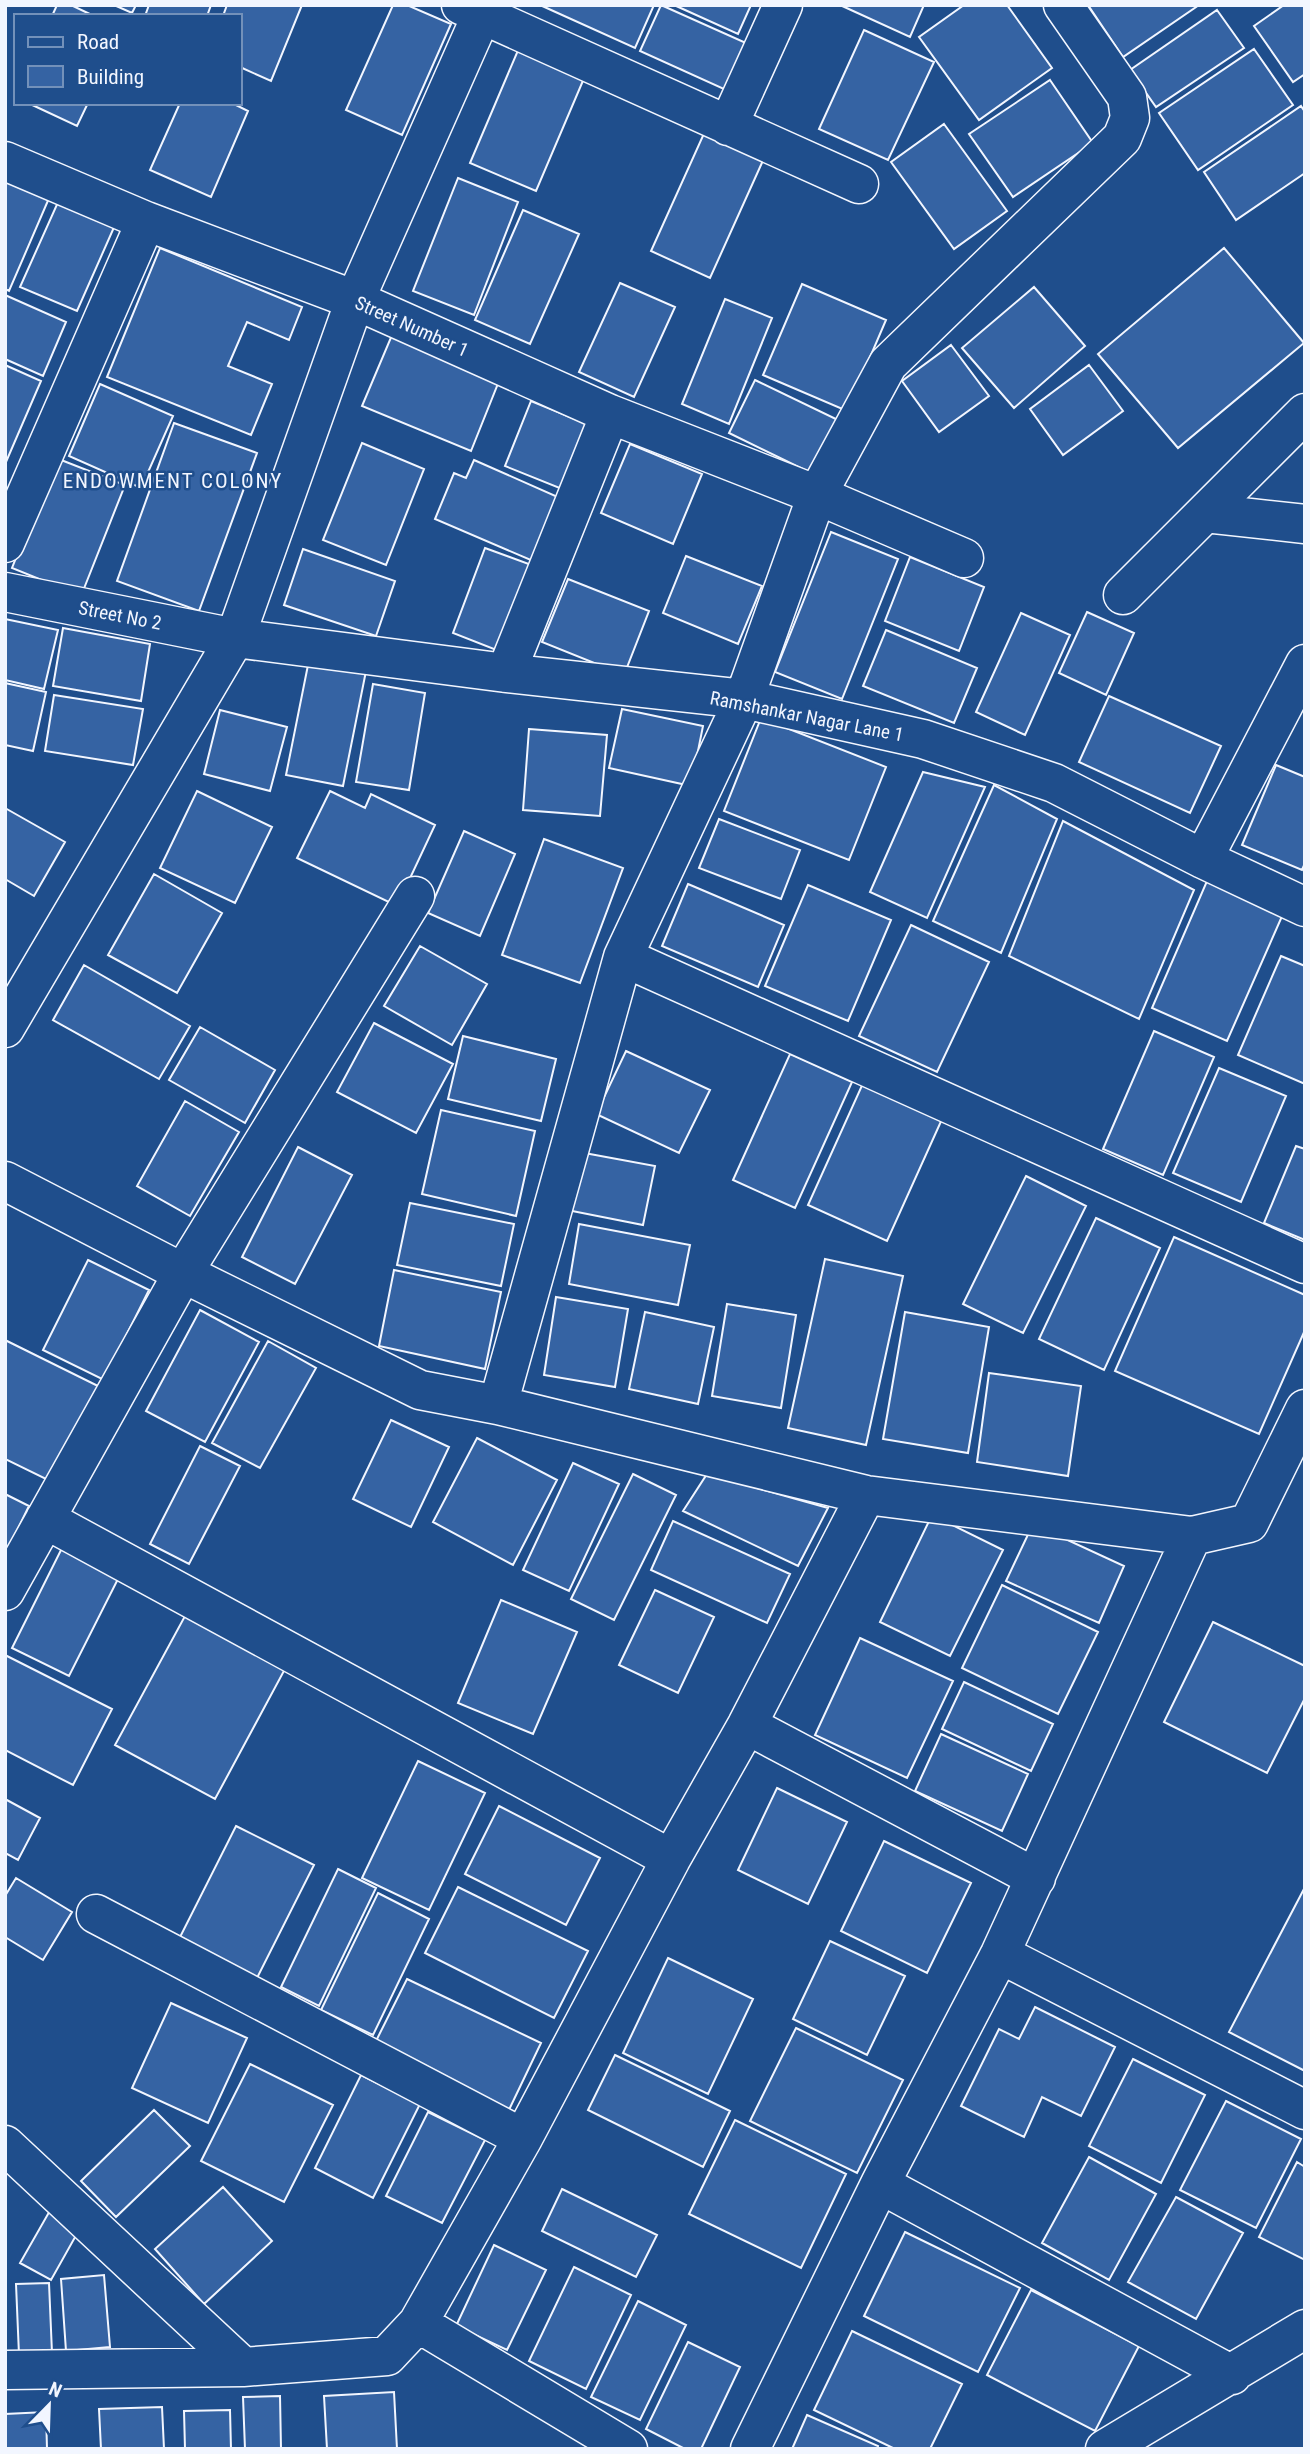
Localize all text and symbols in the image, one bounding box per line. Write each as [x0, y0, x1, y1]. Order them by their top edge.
legend [14, 14, 242, 105]
text: Road [77, 30, 119, 54]
text: Building [77, 65, 144, 89]
street label: Street Number 1 [351, 291, 472, 362]
district label: ENDOWMENT COLONY [63, 469, 283, 493]
street label: Street No 2 [77, 596, 163, 635]
street label: Ramshankar Nagar Lane 1 [708, 686, 906, 747]
north arrow [14, 2370, 84, 2440]
text: N [46, 2377, 65, 2403]

